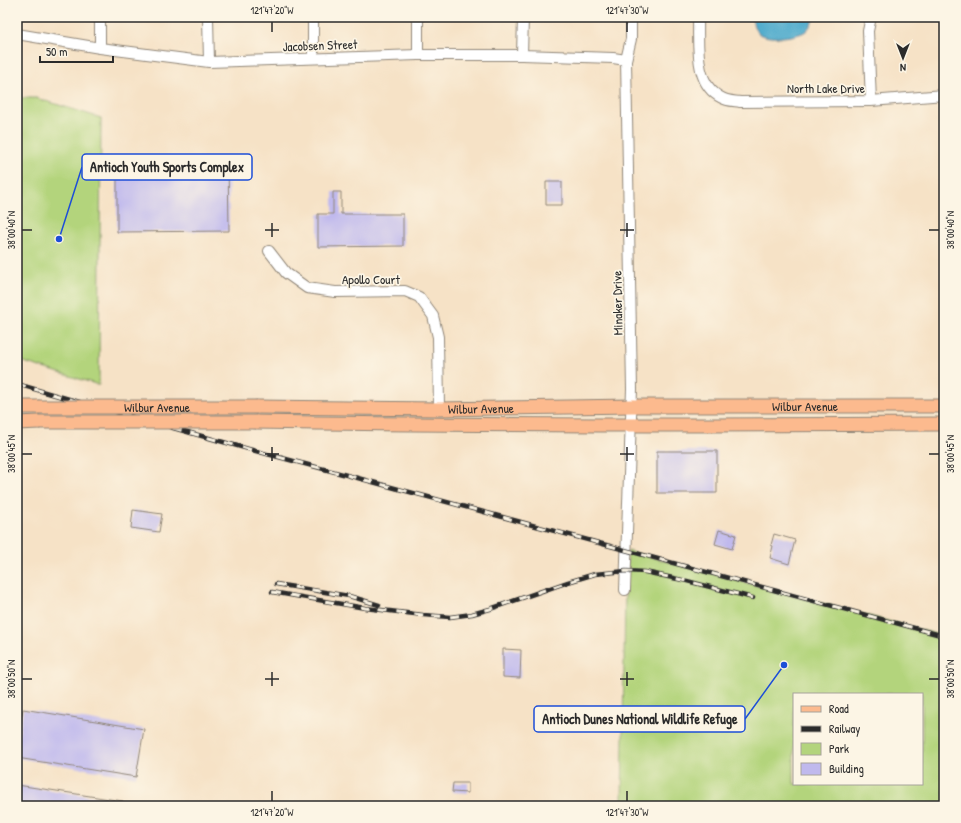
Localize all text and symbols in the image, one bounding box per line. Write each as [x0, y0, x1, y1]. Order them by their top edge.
text: 121°47'20"W [251, 4, 294, 17]
text: 121°47'30"W [606, 4, 649, 17]
street label: Jacobsen Street [282, 35, 358, 55]
scale bar [40, 38, 113, 64]
north arrow [883, 38, 923, 78]
text: 50 m [46, 43, 67, 60]
text: N [900, 61, 906, 75]
street label: North Lake Drive [787, 79, 865, 97]
callout: Antioch Youth Sports Complex [82, 154, 252, 180]
text: Antioch Youth Sports Complex [90, 157, 244, 178]
text: 38°00'40"N [5, 211, 18, 249]
text: 38°00'40"N [944, 211, 957, 249]
street label: Apollo Court [342, 270, 401, 288]
street label: Minaker Drive [607, 271, 627, 335]
street label: Wilbur Avenue [772, 397, 838, 415]
street label: Wilbur Avenue [124, 398, 190, 416]
street label: Wilbur Avenue [448, 399, 514, 418]
text: 38°00'45"N [5, 435, 18, 473]
text: 38°00'45"N [944, 435, 957, 473]
text: 38°00'50"N [5, 660, 18, 698]
text: 38°00'50"N [944, 660, 957, 698]
legend [793, 693, 923, 785]
text: Road [829, 700, 849, 717]
callout: Antioch Dunes National Wildlife Refuge [534, 706, 745, 732]
text: Antioch Dunes National Wildlife Refuge [542, 709, 738, 730]
text: Railway [829, 720, 860, 737]
text: Park [829, 740, 849, 757]
text: Building [829, 760, 864, 777]
text: 121°47'20"W [251, 806, 294, 819]
text: 121°47'30"W [606, 806, 649, 819]

